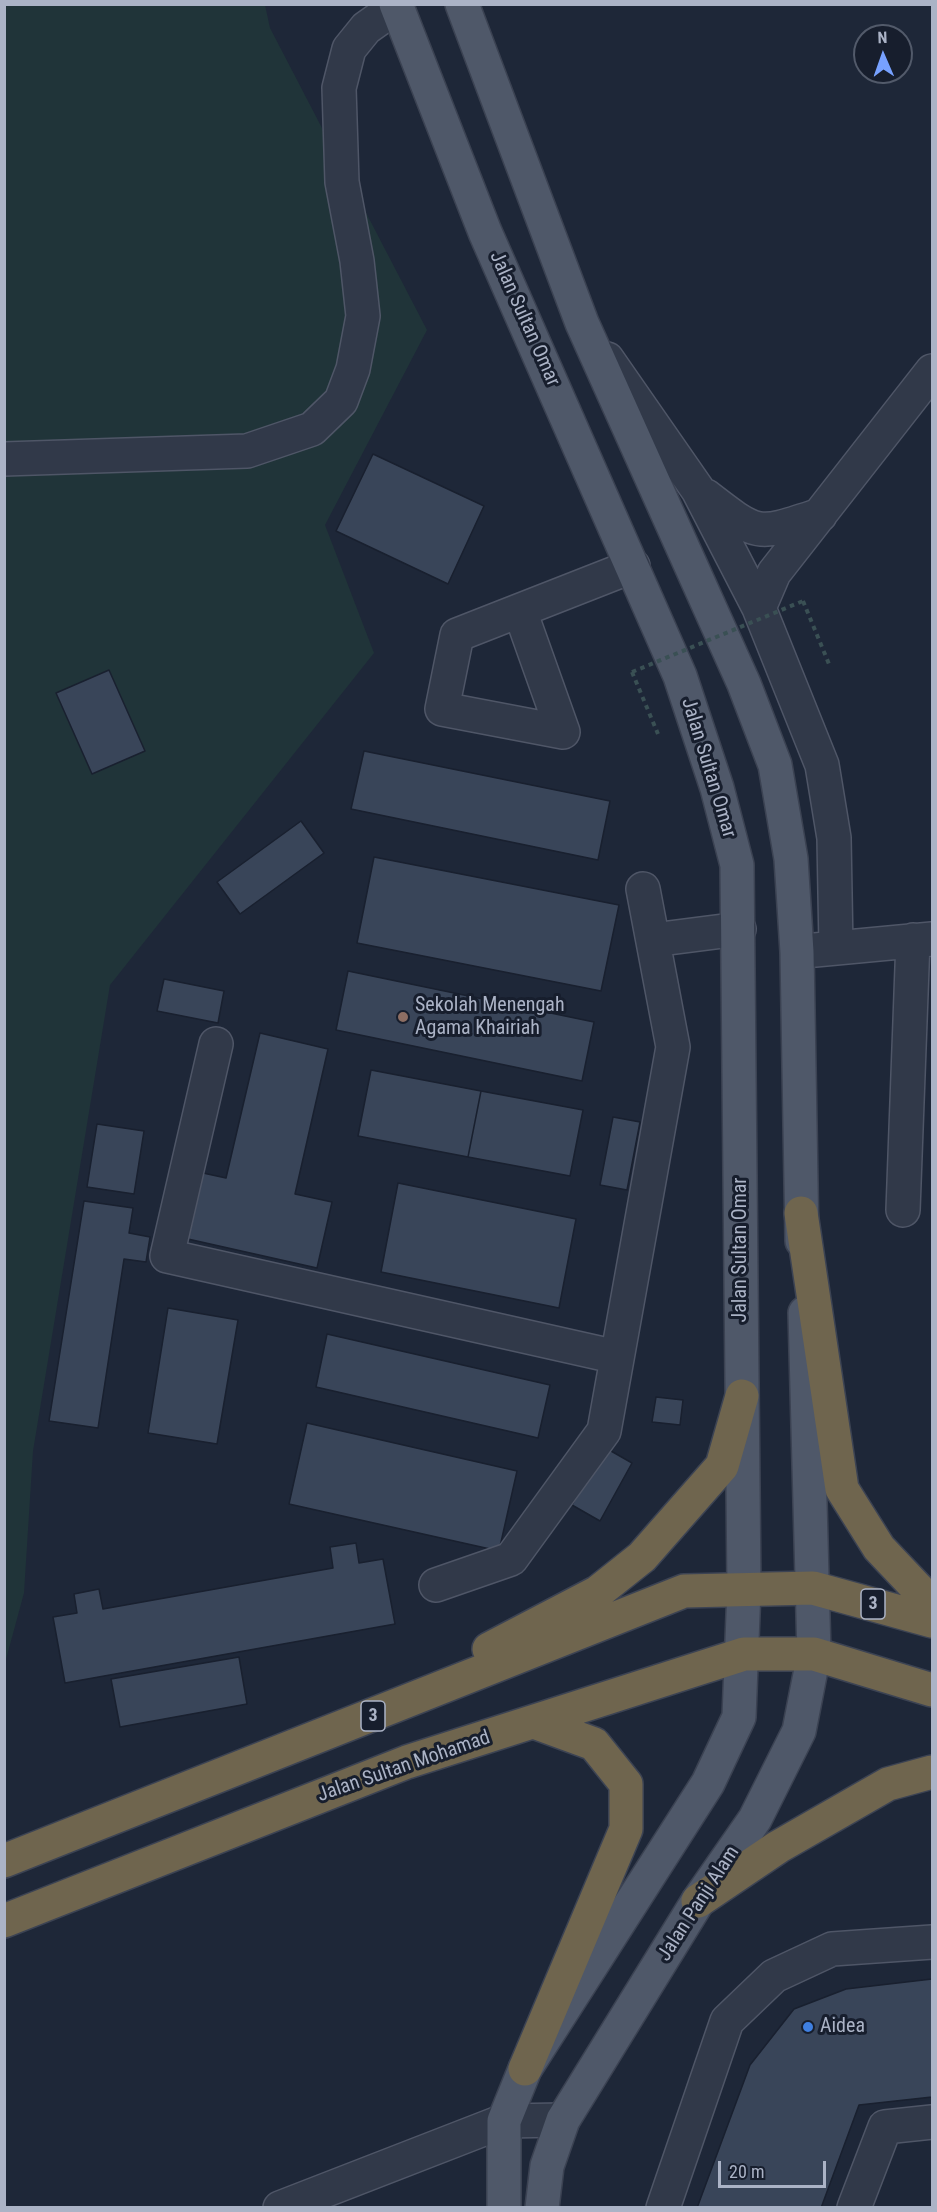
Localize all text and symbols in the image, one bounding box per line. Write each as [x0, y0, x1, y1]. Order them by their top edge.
north arrow [853, 24, 913, 84]
text: N [877, 28, 888, 47]
street label: Jalan Sultan Omar [484, 248, 564, 390]
street label: Jalan Sultan Omar [675, 695, 741, 841]
place label: Sekolah Menengah Agama Khairiah [415, 994, 565, 1041]
marker: Sekolah Menengah Agama Khairiah [396, 1010, 410, 1024]
street label: Jalan Sultan Omar [729, 1178, 753, 1322]
road number: 3 [861, 1589, 885, 1619]
road number: 3 [361, 1701, 385, 1731]
street label: Jalan Sultan Mohamad [315, 1726, 493, 1808]
street label: Jalan Panji Alam [653, 1842, 745, 1966]
place label: Aidea [820, 2015, 865, 2039]
marker: Aidea [801, 2020, 815, 2034]
scale bar [721, 2149, 829, 2187]
text: 20 m [729, 2161, 764, 2182]

